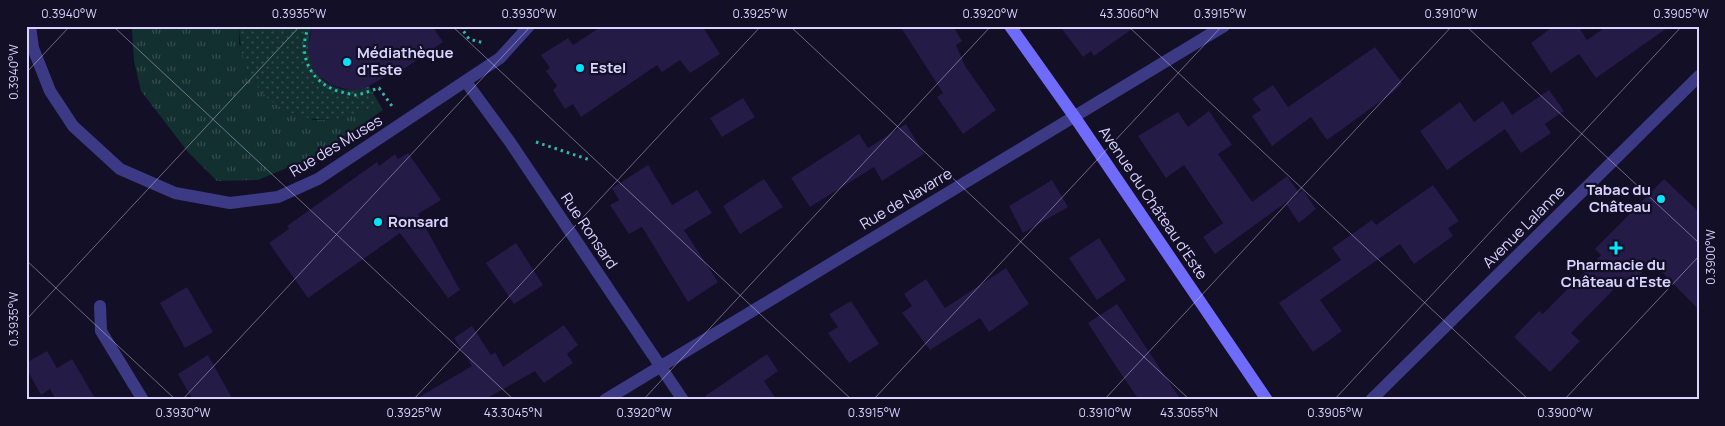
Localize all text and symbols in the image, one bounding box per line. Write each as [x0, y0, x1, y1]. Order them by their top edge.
text: 0.3940°W [41, 5, 98, 22]
text: 0.3935°W [272, 5, 327, 22]
text: 0.3930°W [501, 5, 557, 22]
text: 0.3925°W [733, 5, 788, 22]
text: 0.3920°W [962, 5, 1018, 22]
text: 43.3060°N [1099, 5, 1159, 22]
text: 0.3915°W [1194, 5, 1247, 22]
text: 0.3910°W [1424, 5, 1478, 22]
text: 0.3905°W [1653, 5, 1709, 22]
place label: Médiathèque d'Este [357, 42, 454, 80]
text: 0.3940°W [5, 43, 22, 100]
marker: Médiathèque d'Este [341, 56, 353, 68]
place label: Estel [590, 57, 626, 78]
marker: Estel [574, 62, 586, 74]
street label: Rue des Muses [285, 110, 386, 182]
street label: Avenue du Château d'Este [1094, 122, 1213, 284]
street label: Rue de Navarre [856, 163, 956, 234]
place label: Tabac du Château [1586, 179, 1651, 217]
street label: Avenue Lalanne [1478, 181, 1570, 273]
street label: Rue Ronsard [556, 188, 623, 273]
marker: Tabac du Château [1655, 193, 1667, 205]
place label: Ronsard [388, 211, 448, 232]
marker: Ronsard [372, 216, 384, 228]
text: 0.3900°W [1702, 228, 1719, 285]
marker: Pharmacie du Château d'Este [1610, 242, 1622, 254]
place label: Pharmacie du Château d'Este [1561, 254, 1671, 292]
text: 0.3935°W [5, 291, 22, 346]
text: 0.3930°W [155, 404, 211, 421]
text: 0.3925°W [387, 404, 442, 421]
text: 43.3045°N [484, 404, 542, 421]
text: 0.3920°W [616, 404, 672, 421]
text: 0.3915°W [848, 404, 901, 421]
text: 0.3910°W [1078, 404, 1132, 421]
text: 43.3055°N [1160, 404, 1218, 421]
text: 0.3905°W [1307, 404, 1363, 421]
text: 0.3900°W [1537, 404, 1594, 421]

